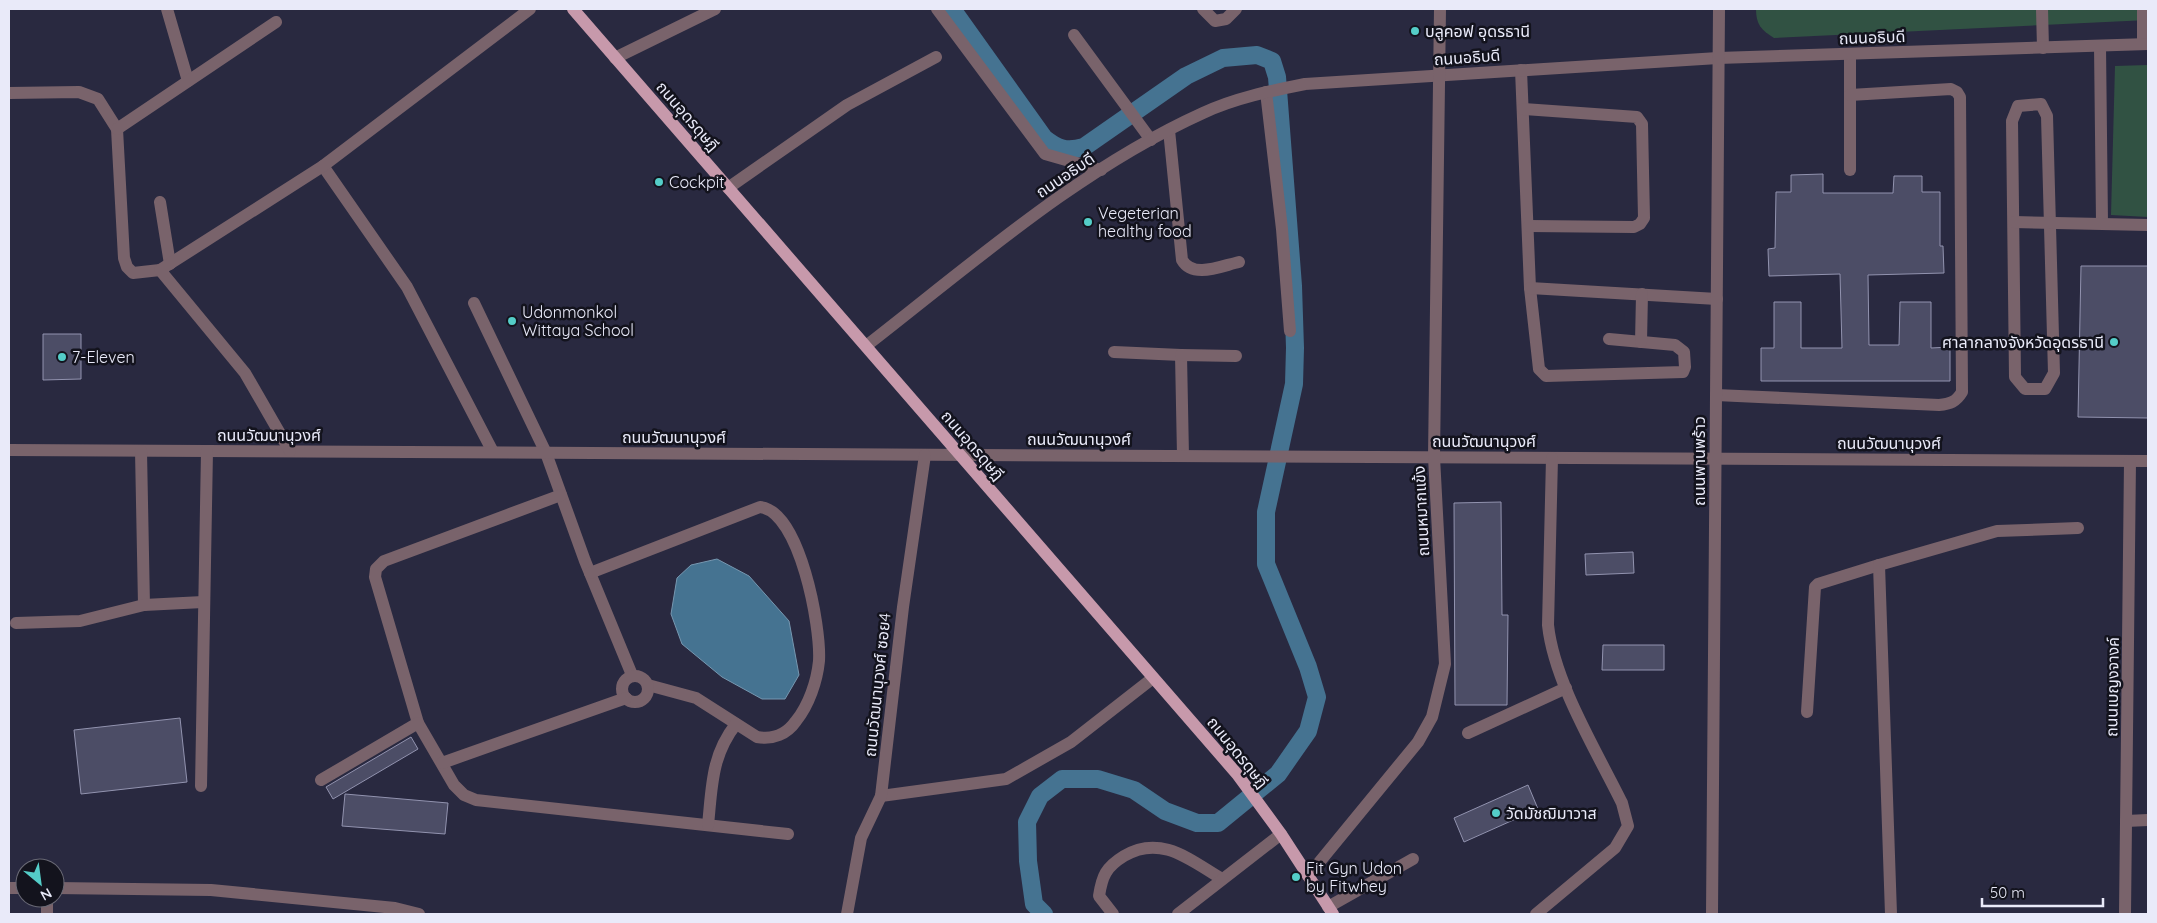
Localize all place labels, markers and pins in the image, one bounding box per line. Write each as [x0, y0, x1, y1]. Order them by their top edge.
place label: บลูคอฟ อุดรธานี [1425, 21, 1530, 41]
marker: บลูคอฟ อุดรธานี [1409, 25, 1421, 37]
place label: Cockpit [669, 172, 725, 192]
marker: Cockpit [653, 176, 665, 188]
place label: Vegeterian healthy food [1098, 203, 1192, 241]
marker: Vegeterian healthy food [1082, 216, 1094, 228]
place label: Udonmonkol Wittaya School [522, 302, 634, 340]
marker: Udonmonkol Wittaya School [506, 315, 518, 327]
place label: ศาลากลางจังหวัดอุดรธานี [1942, 332, 2104, 352]
marker: ศาลากลางจังหวัดอุดรธานี [2108, 336, 2120, 348]
place label: 7-Eleven [72, 347, 135, 367]
marker: 7-Eleven [56, 351, 68, 363]
place label: วัดมัชฌิมาวาส [1506, 803, 1597, 823]
marker: วัดมัชฌิมาวาส [1490, 807, 1502, 819]
place label: Fit Gyn Udon by Fitwhey [1306, 858, 1402, 896]
marker: Fit Gyn Udon by Fitwhey [1290, 871, 1302, 883]

